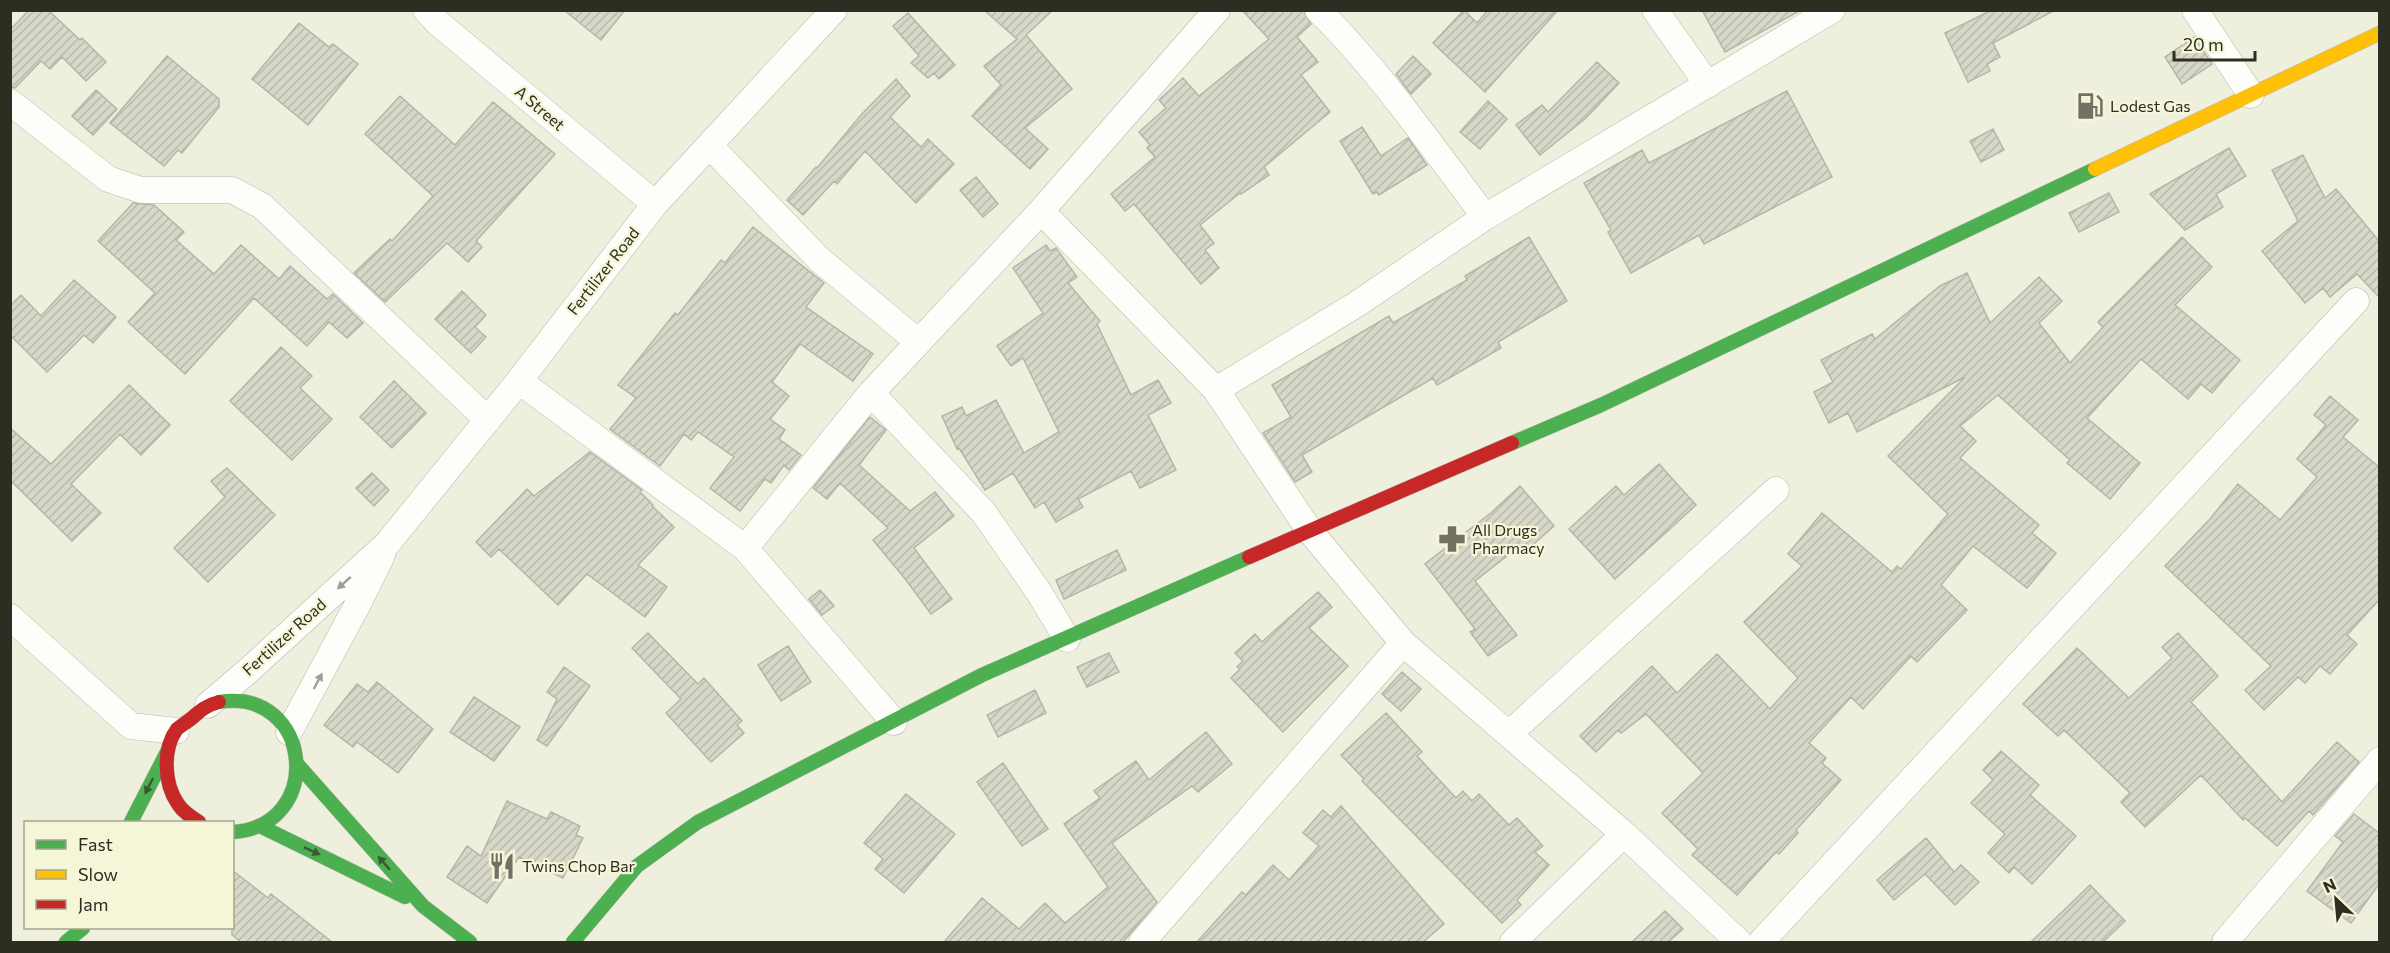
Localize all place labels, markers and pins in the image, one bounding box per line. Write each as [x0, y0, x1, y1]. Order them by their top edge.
fuel station icon: Lodest Gas [2075, 91, 2105, 121]
place label: Lodest Gas [2110, 96, 2191, 115]
place label: All Drugs Pharmacy [1472, 520, 1545, 557]
pharmacy icon: All Drugs Pharmacy [1437, 524, 1467, 554]
restaurant icon: Twins Chop Bar [487, 851, 517, 881]
place label: Twins Chop Bar [522, 856, 636, 875]

